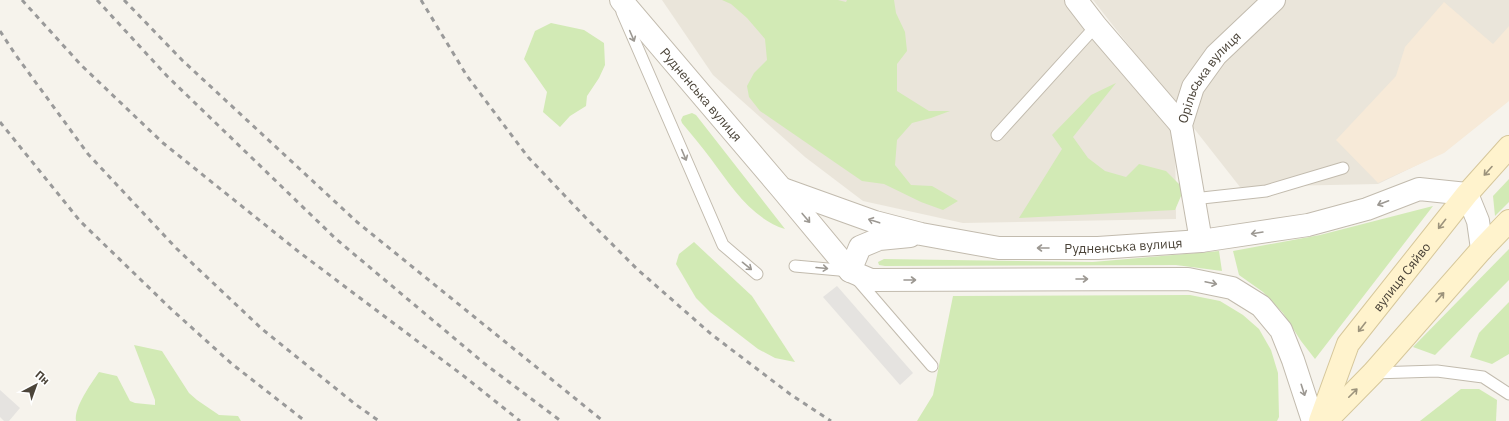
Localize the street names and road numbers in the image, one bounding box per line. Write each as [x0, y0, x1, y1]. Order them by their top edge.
street label: Орільська вулиця [1174, 28, 1245, 125]
street label: Рудненська вулиця [656, 44, 746, 145]
street label: Рудненська вулиця [1064, 234, 1183, 257]
street label: вулиця Сяйво [1369, 239, 1435, 315]

